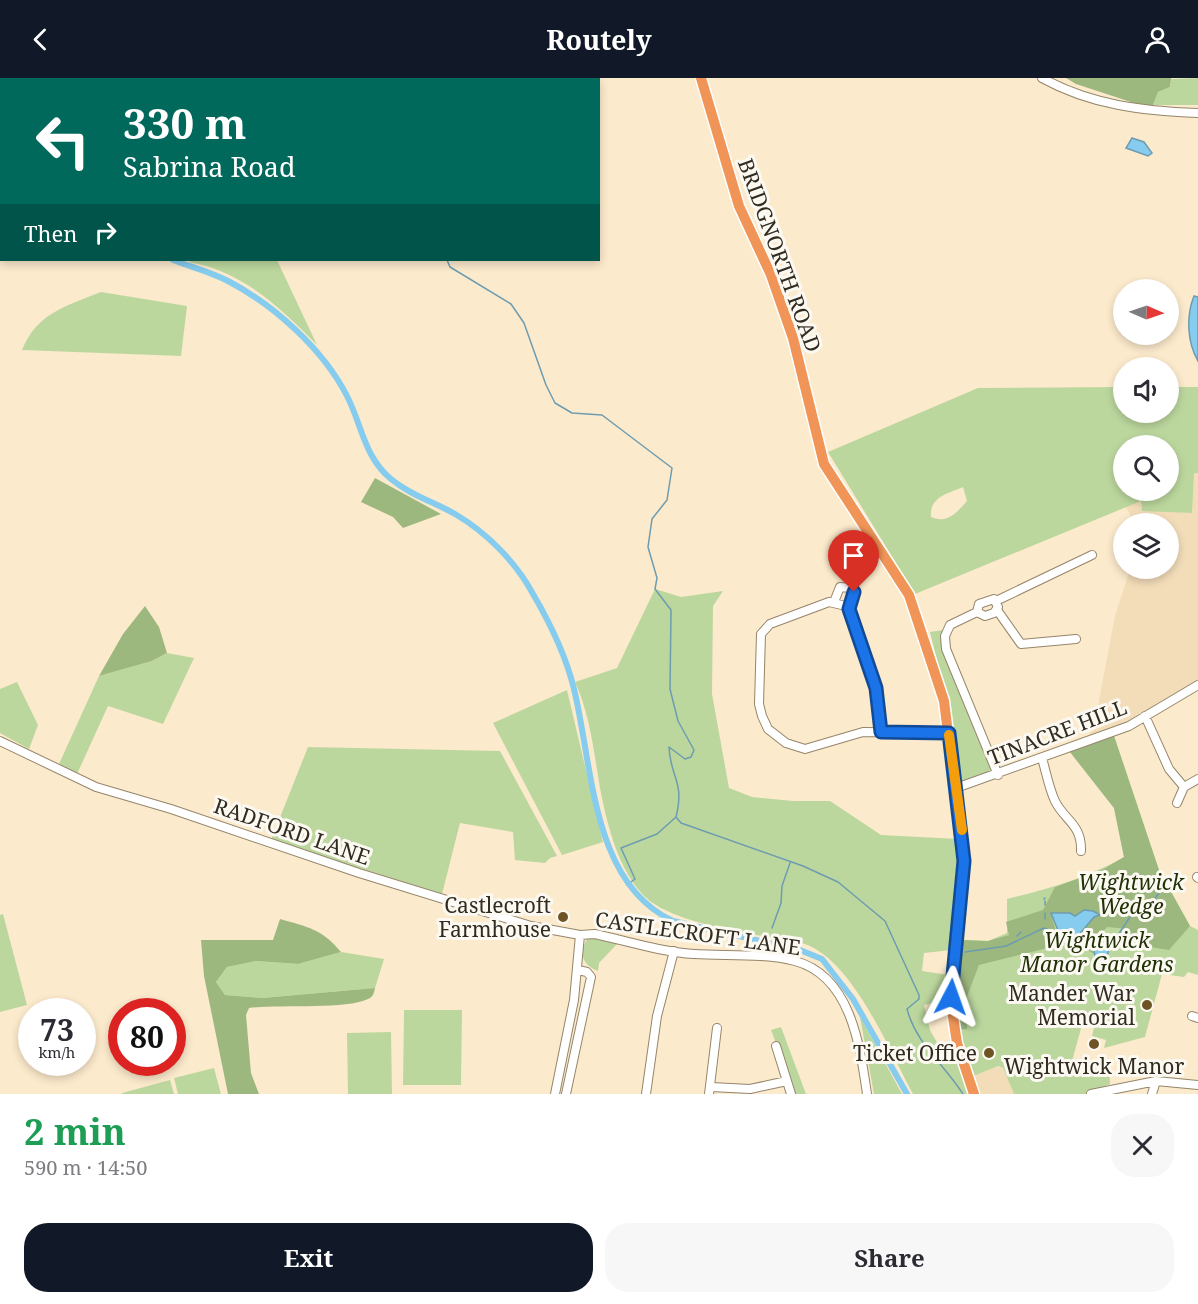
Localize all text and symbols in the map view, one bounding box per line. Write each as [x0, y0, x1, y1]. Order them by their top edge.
text: Routely [546, 21, 652, 58]
icon: back [24, 23, 57, 56]
icon: person [1141, 23, 1174, 56]
text: 330 m [123, 94, 247, 151]
icon: left [24, 102, 102, 180]
text: Sabrina Road [123, 148, 296, 185]
street label: BRIDGNORTH ROAD [732, 154, 828, 356]
icon: right [89, 216, 122, 249]
text: Then [24, 218, 77, 248]
north arrow [1113, 279, 1179, 345]
map controls [1113, 279, 1179, 579]
button: sound [1113, 357, 1179, 423]
button: search [1113, 435, 1179, 501]
button: layers [1113, 513, 1179, 579]
pin [828, 530, 879, 592]
icon: arrive [837, 539, 870, 572]
street label: TINACRE HILL [983, 693, 1131, 771]
street label: RADFORD LANE [210, 791, 374, 871]
park label: Wightwick Wedge [1078, 868, 1185, 920]
place label: Castlecroft Farmhouse [438, 891, 551, 943]
street label: CASTLECROFT LANE [593, 905, 803, 961]
marker: Castlecroft Farmhouse [556, 910, 570, 924]
park label: Wightwick Manor Gardens [1019, 926, 1174, 978]
position arrow [919, 965, 983, 1029]
place label: Mander War Memorial [1008, 979, 1135, 1031]
speed limit sign: 80 [108, 998, 186, 1076]
marker: Mander War Memorial [1140, 998, 1154, 1012]
text: 73 [40, 1009, 74, 1050]
marker: Wightwick Manor [1087, 1037, 1101, 1051]
place label: Ticket Office [853, 1039, 977, 1067]
text: km/h [39, 1042, 75, 1062]
marker: Ticket Office [982, 1046, 996, 1060]
place label: Wightwick Manor [1004, 1052, 1184, 1080]
text: 2 min [24, 1107, 126, 1156]
button: close [1111, 1114, 1174, 1177]
text: 590 m · 14:50 [24, 1154, 147, 1181]
button: Exit [24, 1223, 593, 1292]
button: Share [605, 1223, 1174, 1292]

